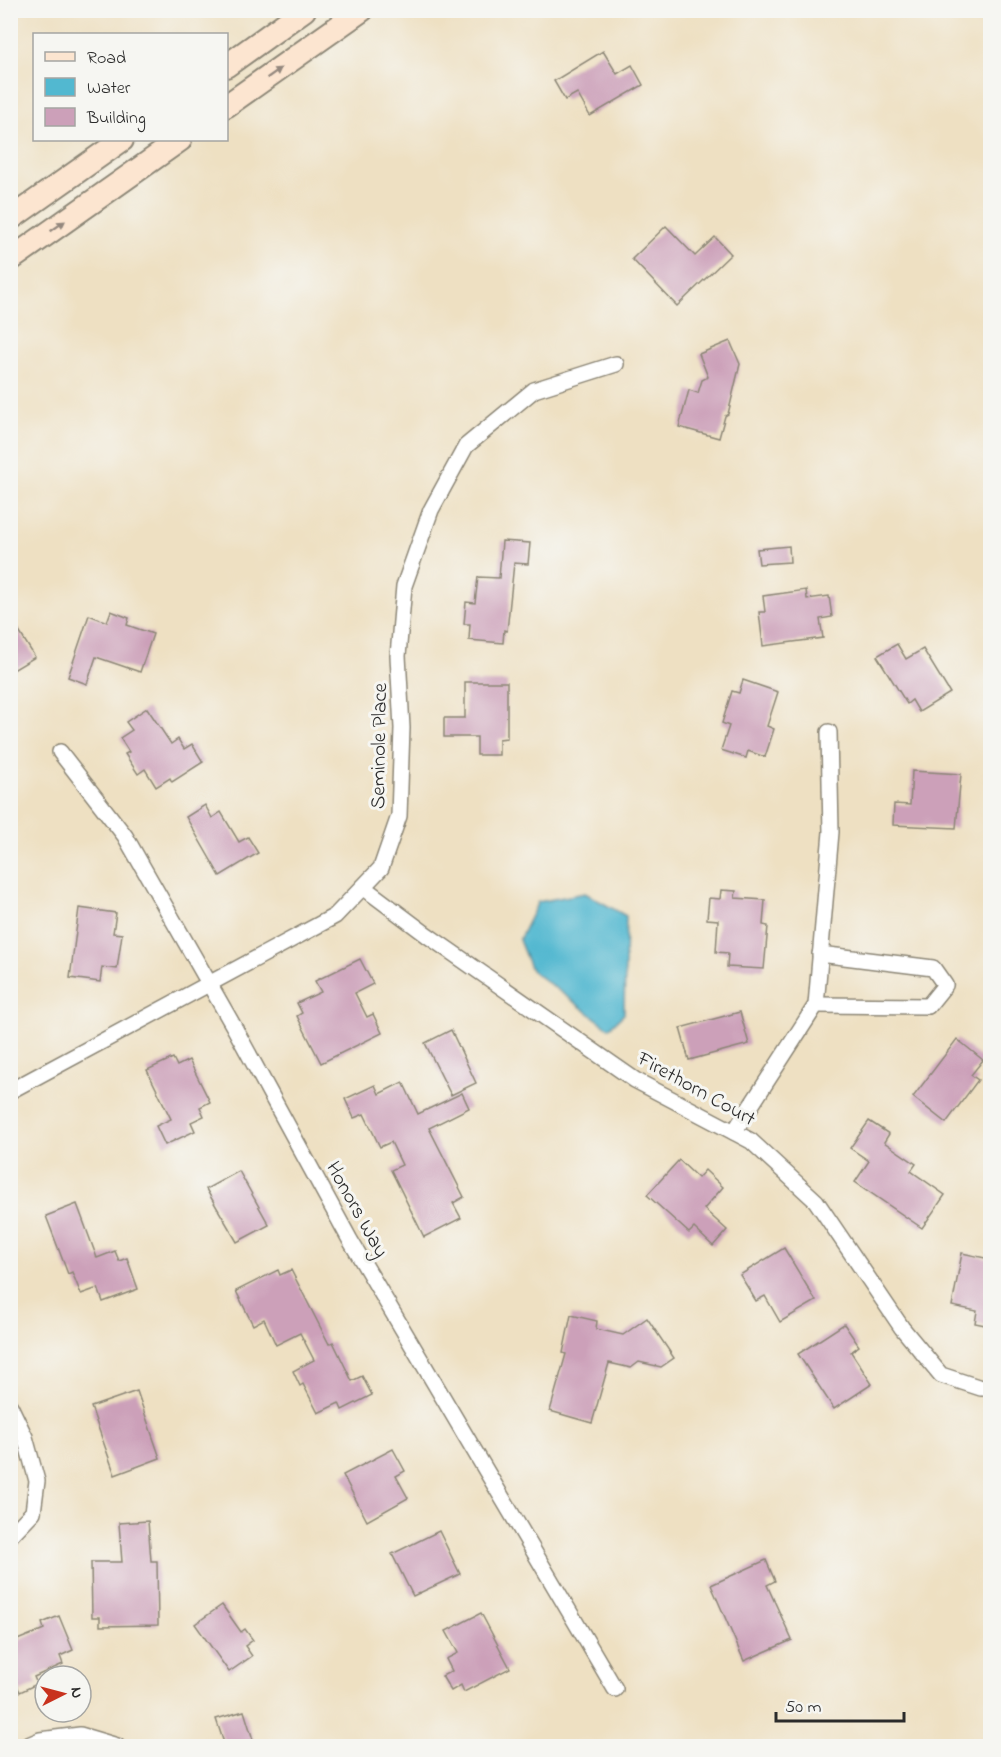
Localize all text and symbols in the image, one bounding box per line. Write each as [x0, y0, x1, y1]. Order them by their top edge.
legend [33, 33, 228, 141]
text: Road [87, 46, 126, 72]
one-way arrow [266, 67, 282, 79]
text: Water [87, 76, 131, 102]
text: Building [86, 106, 146, 133]
one-way arrow [50, 220, 66, 232]
street label: Seminole Place [364, 682, 396, 809]
street label: Firethorn Court [630, 1044, 761, 1135]
street label: Honors Way [316, 1156, 395, 1265]
north arrow [33, 1664, 93, 1724]
scale bar [776, 1685, 904, 1723]
text: N [63, 1686, 88, 1699]
text: 50 m [785, 1695, 822, 1721]

